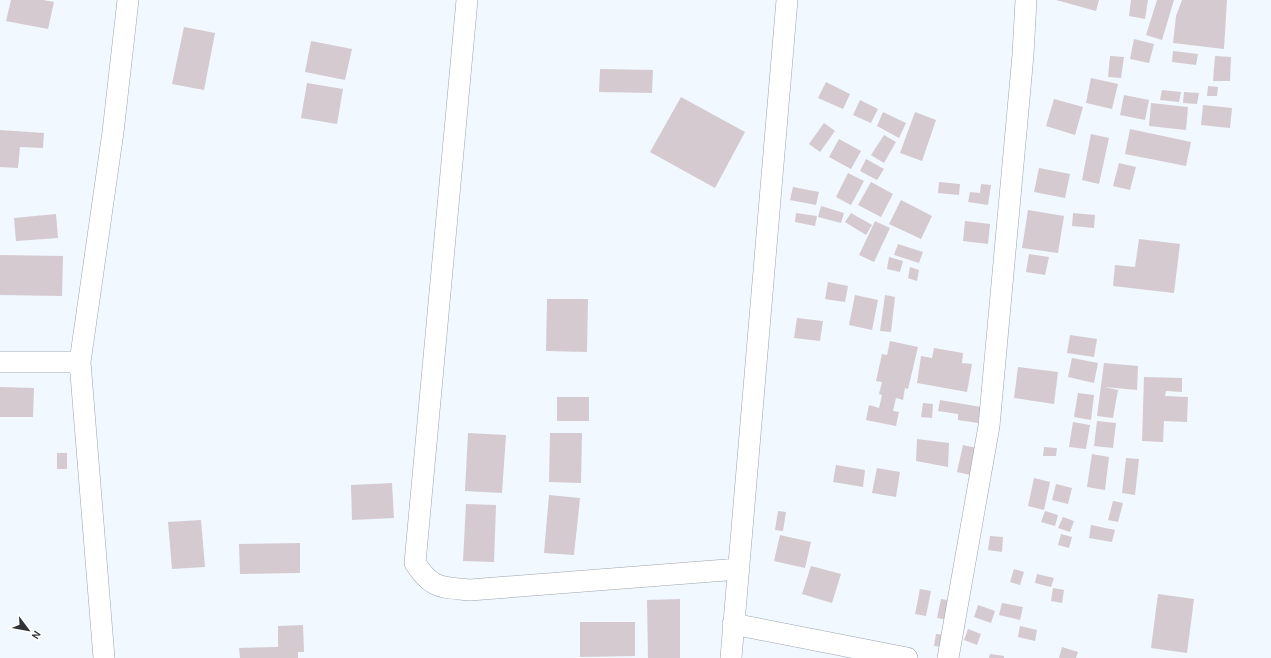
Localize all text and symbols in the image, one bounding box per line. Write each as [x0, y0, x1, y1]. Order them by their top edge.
north arrow [8, 610, 48, 650]
text: N [28, 628, 44, 642]

